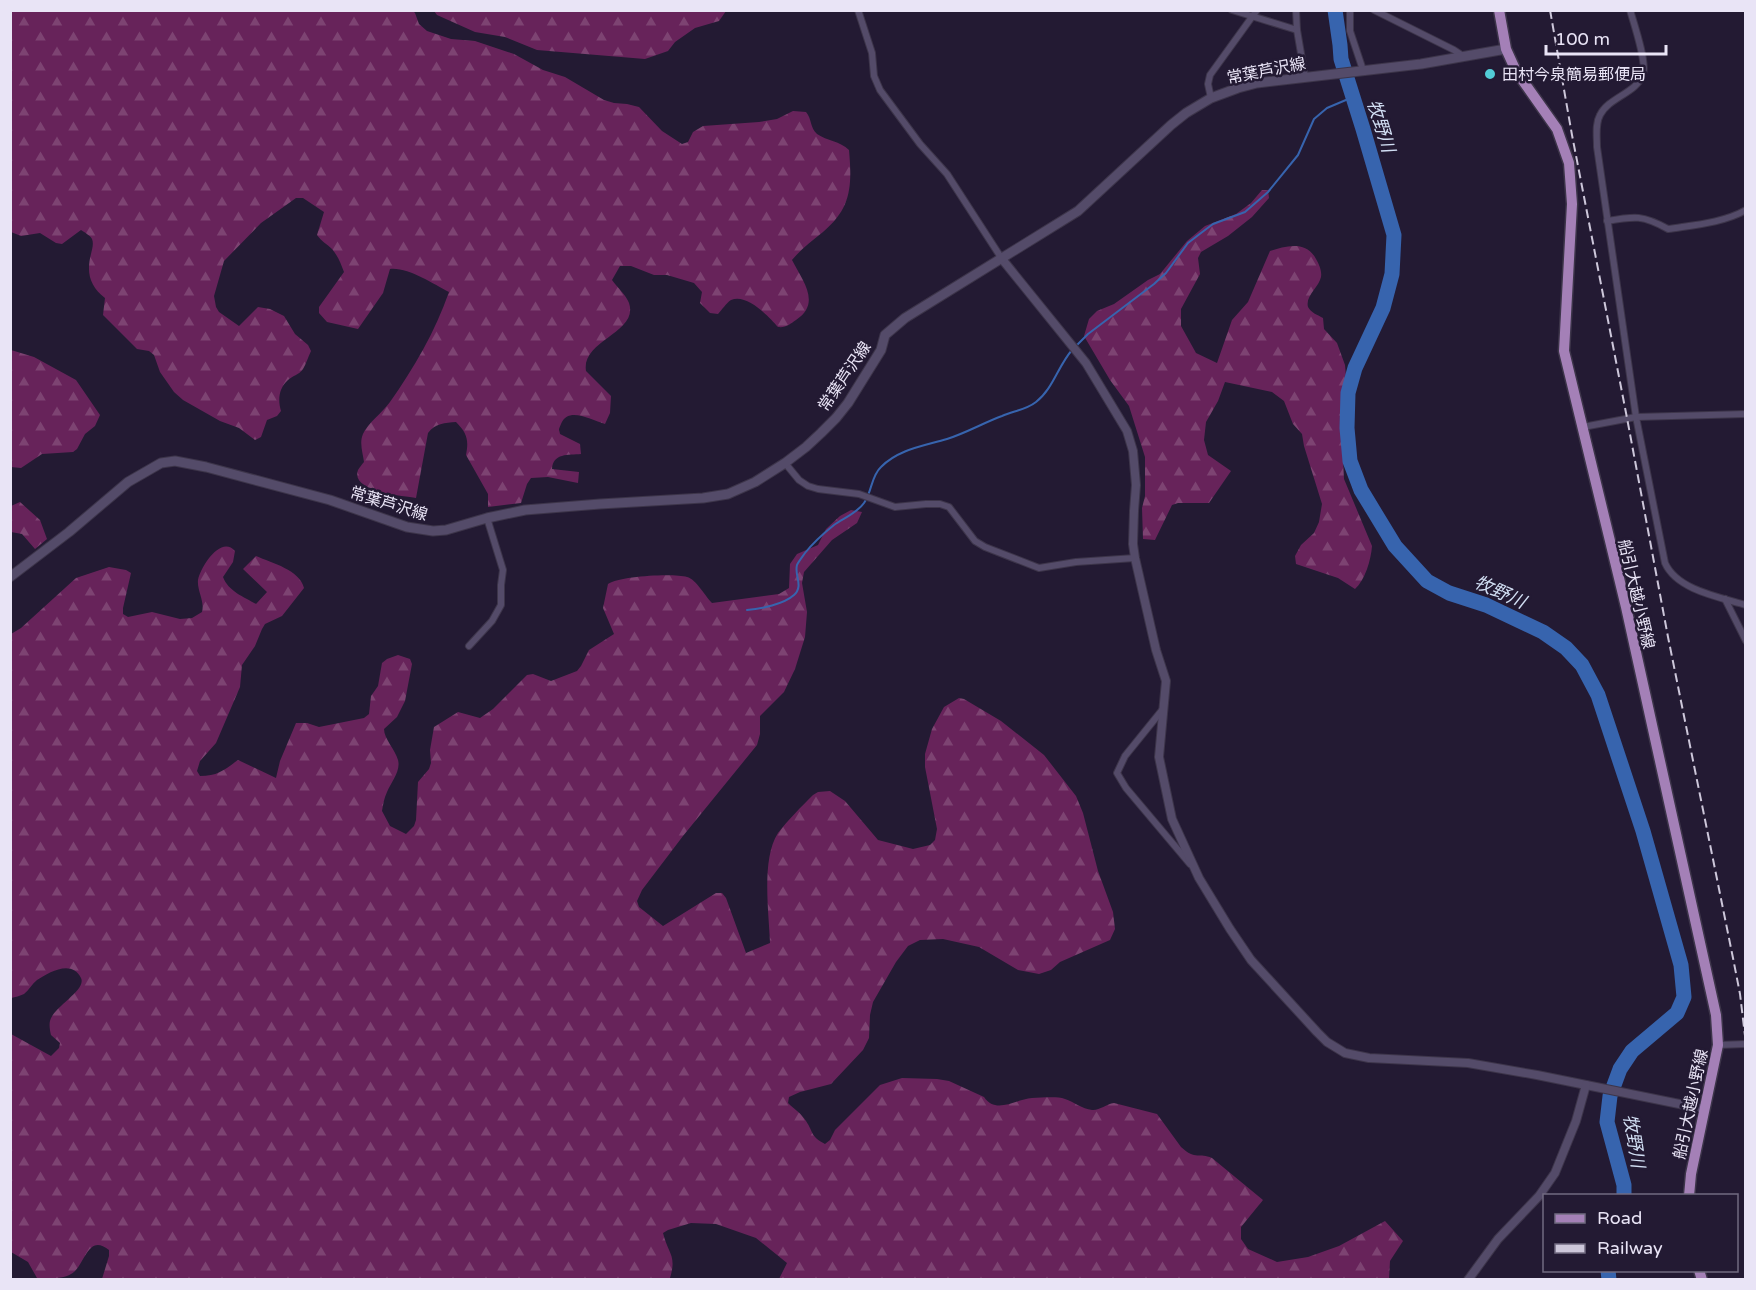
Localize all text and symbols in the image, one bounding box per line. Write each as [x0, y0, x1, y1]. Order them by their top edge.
scale bar [1546, 18, 1666, 56]
text: 100 m [1555, 28, 1610, 50]
street label: 常葉芦沢線 [1225, 54, 1307, 88]
place label: 田村今泉簡易郵便局 [1502, 65, 1646, 85]
marker: 田村今泉簡易郵便局 [1483, 67, 1497, 81]
water label: 牧野川 [1363, 97, 1400, 157]
street label: 常葉芦沢線 [814, 338, 875, 415]
street label: 常葉芦沢線 [348, 483, 430, 525]
street label: 船引大越小野線 [1614, 537, 1658, 651]
water label: 牧野川 [1471, 571, 1531, 614]
street label: 船引大越小野線 [1670, 1047, 1712, 1161]
water label: 牧野川 [1619, 1113, 1649, 1171]
legend [1543, 1194, 1738, 1272]
text: Road [1597, 1207, 1642, 1229]
text: Railway [1597, 1237, 1663, 1259]

